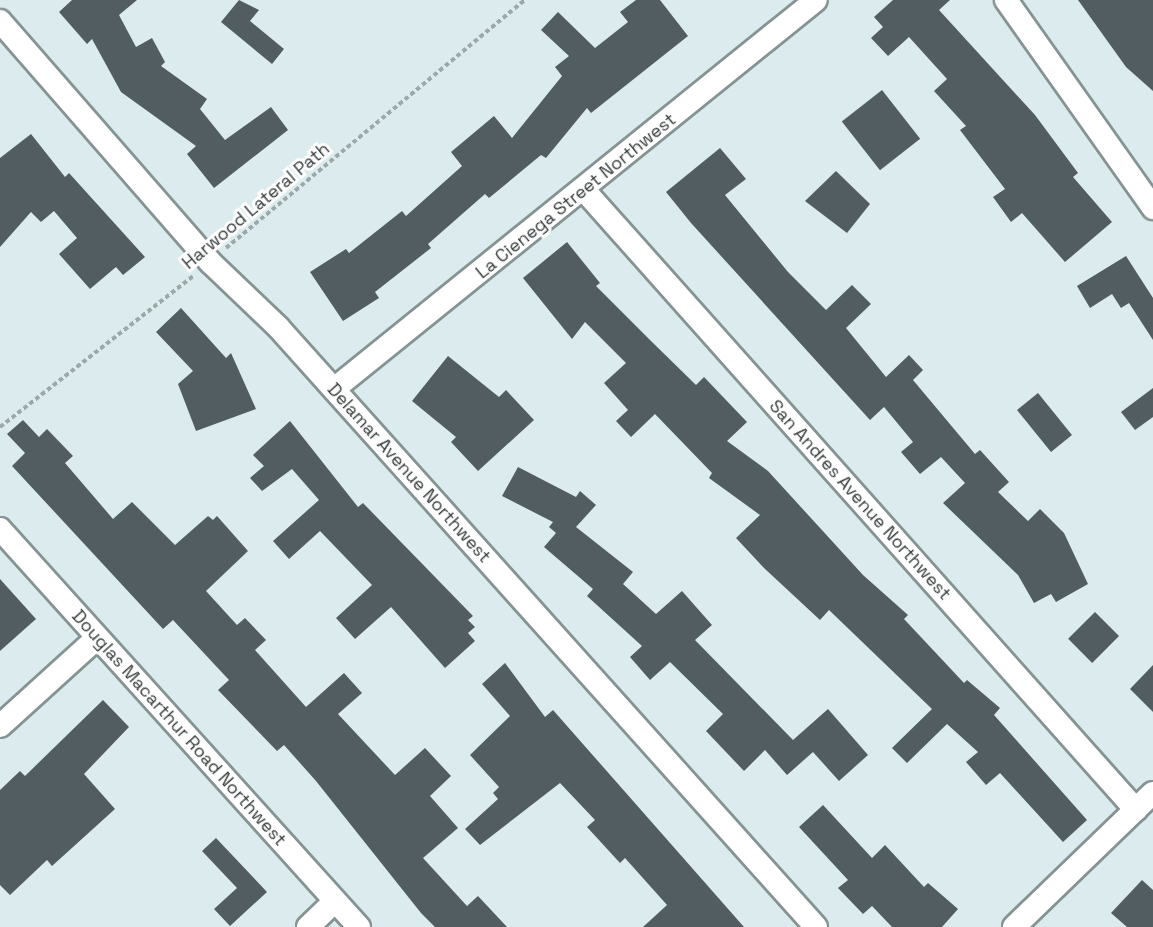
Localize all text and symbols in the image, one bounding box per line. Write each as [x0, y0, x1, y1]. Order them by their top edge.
street label: La Cienega Street Northwest [472, 109, 680, 283]
street label: Harwood Lateral Path [178, 138, 334, 274]
street label: Delamar Avenue Northwest [323, 379, 495, 567]
street label: San Andres Avenue Northwest [764, 395, 956, 605]
street label: Douglas Macarthur Road Northwest [67, 606, 291, 850]

